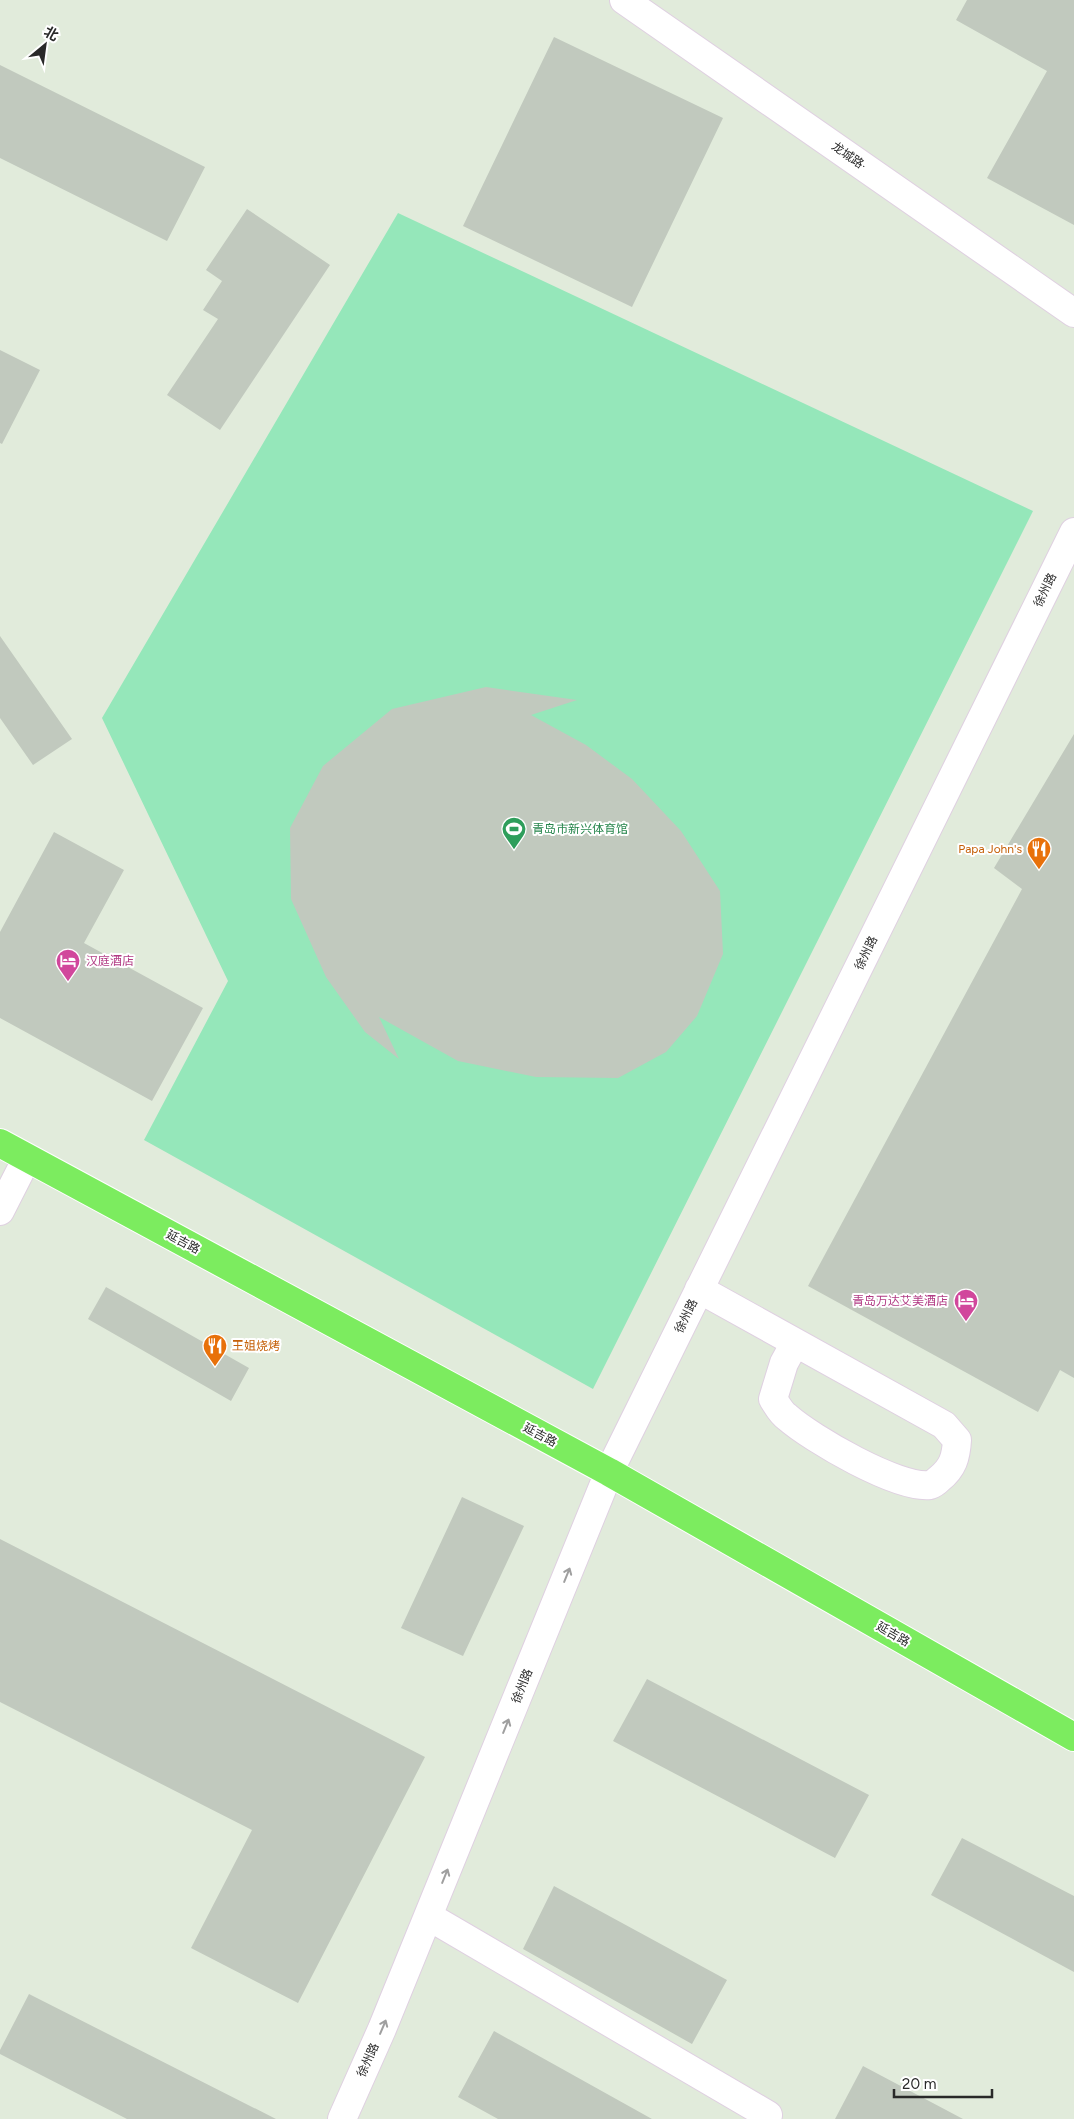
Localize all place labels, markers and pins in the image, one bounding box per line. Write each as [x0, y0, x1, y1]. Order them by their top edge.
sports icon: 青岛市新兴体育馆 [501, 816, 527, 850]
place label: 青岛市新兴体育馆 [532, 822, 628, 836]
restaurant icon: Papa John's [1026, 836, 1052, 870]
place label: Papa John's [958, 842, 1022, 856]
hotel icon: 汉庭酒店 [55, 948, 81, 982]
place label: 汉庭酒店 [86, 954, 134, 968]
hotel icon: 青岛万达艾美酒店 [953, 1288, 979, 1322]
place label: 青岛万达艾美酒店 [852, 1294, 948, 1308]
restaurant icon: 王姐烧烤 [202, 1333, 228, 1367]
place label: 王姐烧烤 [232, 1339, 280, 1353]

